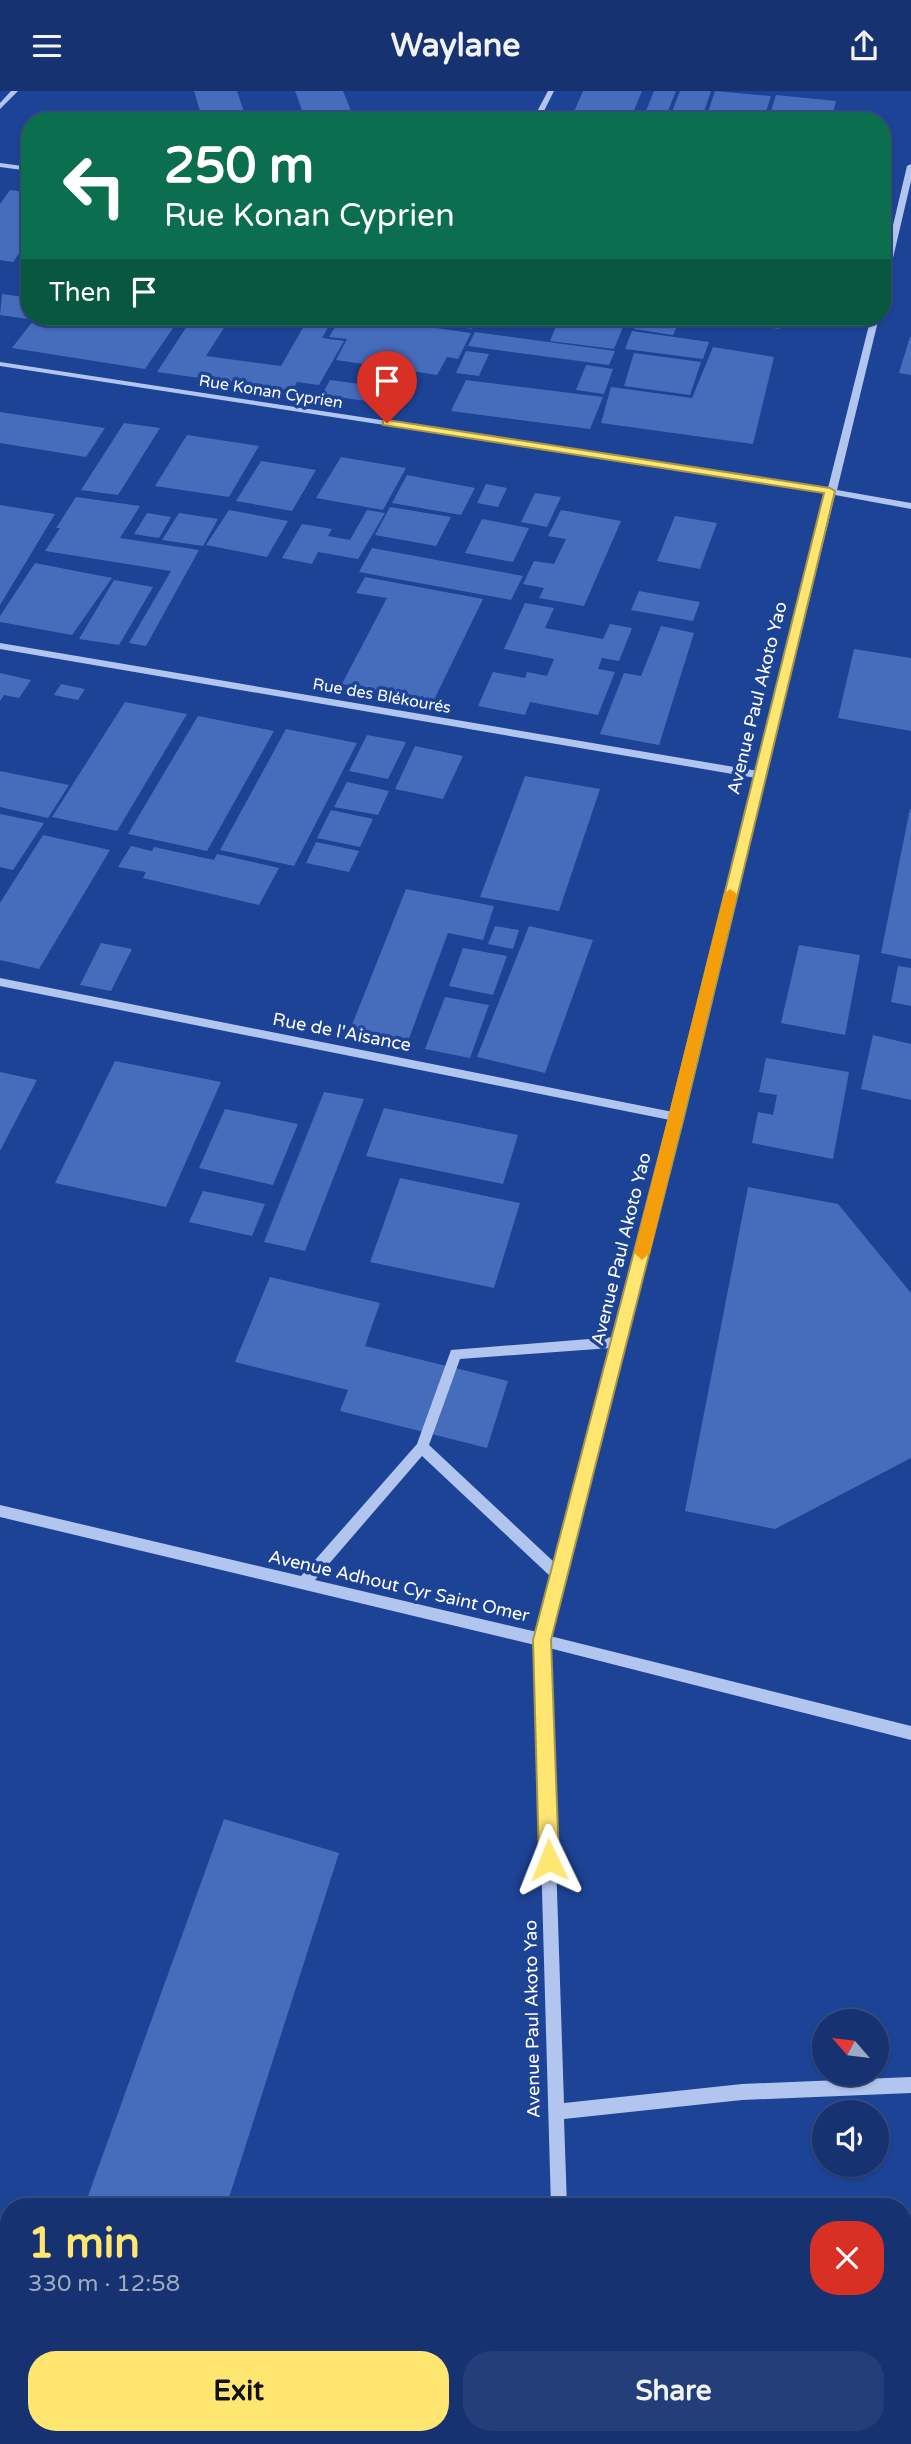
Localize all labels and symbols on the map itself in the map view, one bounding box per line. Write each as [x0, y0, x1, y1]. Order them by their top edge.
pin [357, 351, 417, 423]
street label: Rue Konan Cyprien [197, 371, 344, 413]
street label: Avenue Paul Akoto Yao [722, 599, 792, 797]
street label: Rue des Blékourés [311, 674, 453, 718]
street label: Rue de l'Aisance [271, 1008, 413, 1056]
street label: Avenue Paul Akoto Yao [586, 1150, 656, 1348]
street label: Avenue Adhout Cyr Saint Omer [266, 1545, 532, 1627]
position arrow [512, 1823, 586, 1897]
street label: Avenue Paul Akoto Yao [519, 1920, 545, 2118]
north arrow [812, 2009, 889, 2086]

